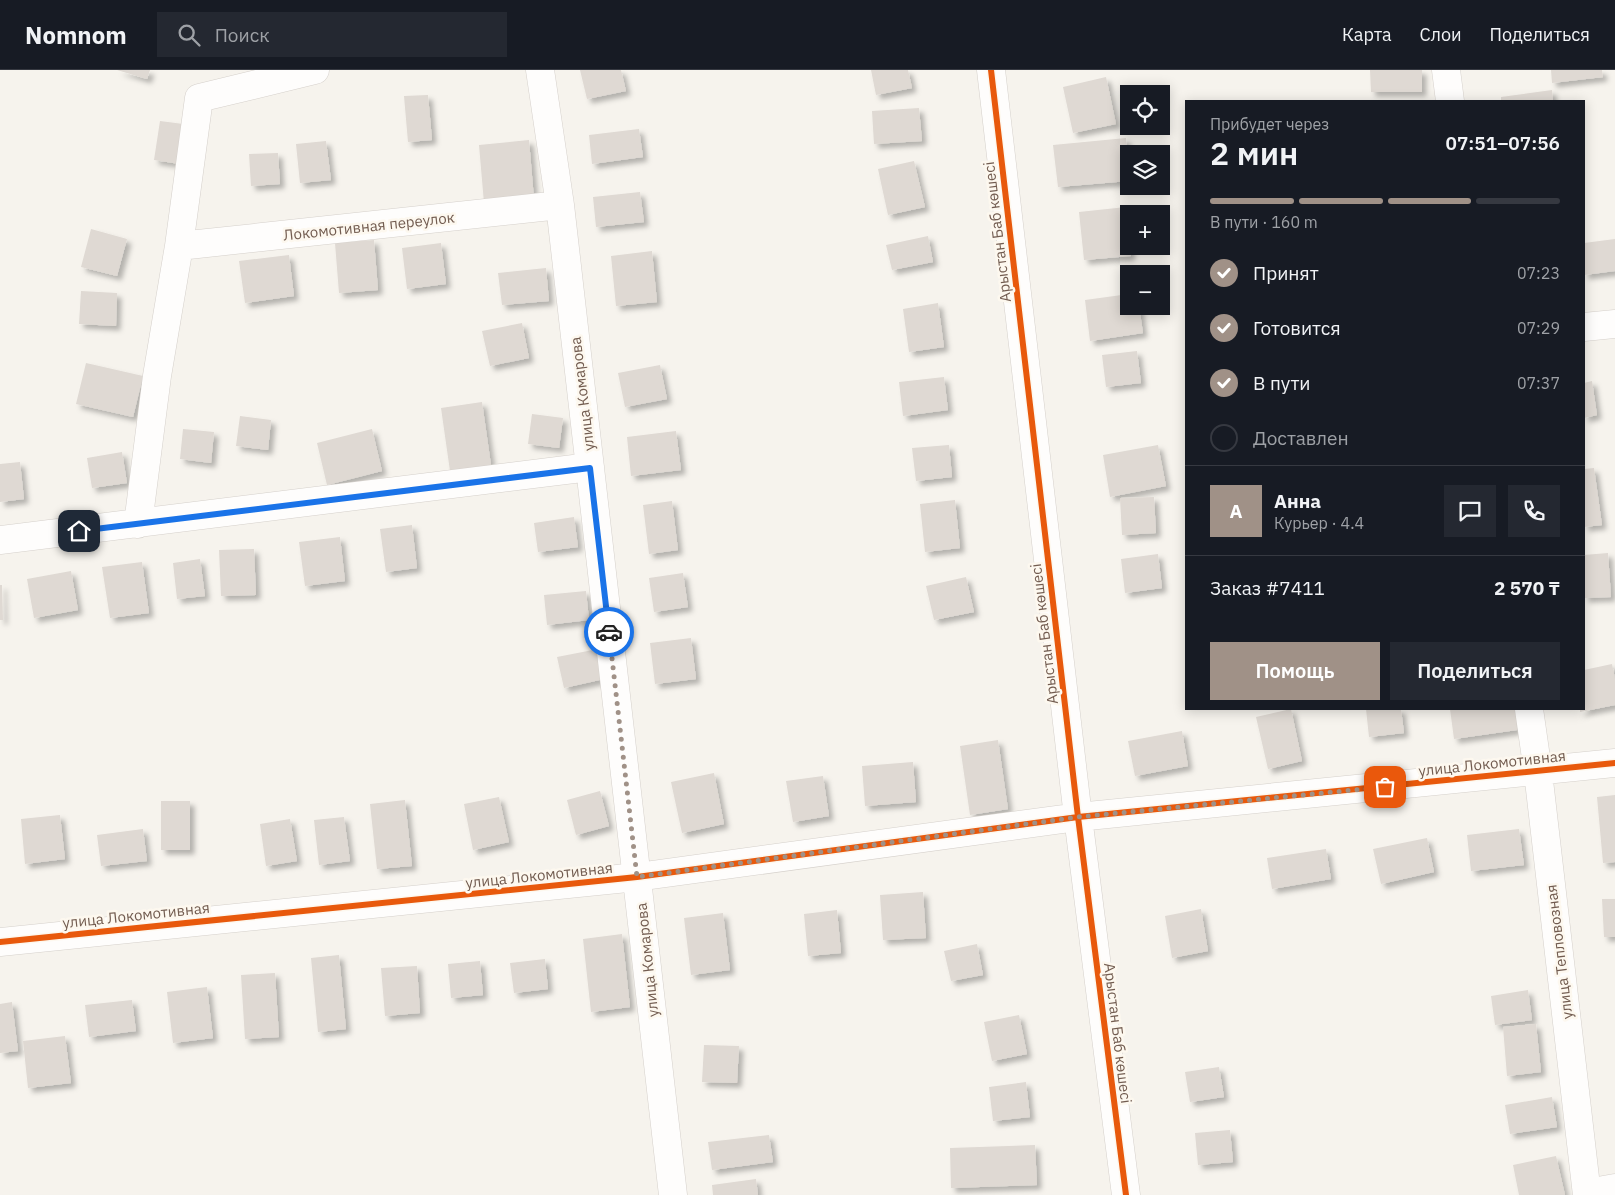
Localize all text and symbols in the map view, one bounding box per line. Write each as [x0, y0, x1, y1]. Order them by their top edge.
search box [157, 12, 507, 57]
text: Nomnom [25, 19, 127, 51]
icon: search [175, 21, 203, 49]
text: Поиск [215, 23, 270, 47]
text: Карта [1342, 23, 1392, 46]
text: Слои [1420, 23, 1462, 46]
text: Поделиться [1490, 23, 1590, 46]
map controls [1120, 85, 1170, 315]
button: locate [1120, 85, 1170, 135]
text: Прибудет через [1210, 114, 1329, 134]
text: 07:51–07:56 [1446, 131, 1560, 155]
text: 2 мин [1210, 132, 1298, 174]
button: layers [1120, 145, 1170, 195]
street label: Арыстан Баб көшесі [979, 161, 1015, 303]
button: + [1120, 205, 1170, 255]
street label: Локомотивная переулок [282, 208, 456, 244]
text: В пути · 160 m [1210, 212, 1318, 232]
icon: check [1210, 259, 1238, 287]
text: Принят [1253, 261, 1319, 285]
text: 07:23 [1517, 263, 1560, 283]
button: − [1120, 265, 1170, 315]
icon: check [1210, 314, 1238, 342]
text: Готовится [1253, 316, 1341, 340]
text: 07:29 [1517, 318, 1560, 338]
street label: улица Комарова [566, 336, 598, 452]
icon: check [1210, 369, 1238, 397]
text: В пути [1253, 371, 1311, 395]
text: 07:37 [1517, 373, 1560, 393]
text: Доставлен [1253, 426, 1349, 450]
button: chat [1444, 485, 1496, 537]
button: phone [1508, 485, 1560, 537]
text: Анна [1274, 489, 1321, 513]
text: А [1229, 499, 1243, 523]
pin [58, 510, 100, 552]
text: Курьер · 4.4 [1274, 513, 1364, 533]
icon: home [65, 517, 93, 545]
street label: Арыстан Баб көшесі [1026, 563, 1062, 705]
text: Заказ #7411 [1210, 576, 1325, 600]
text: 2 570 ₸ [1494, 576, 1560, 600]
courier [584, 607, 634, 657]
icon: car [595, 618, 623, 646]
button: Помощь [1210, 642, 1380, 700]
button: Поделиться [1390, 642, 1560, 700]
street label: улица Локомотивная [1417, 746, 1567, 780]
pin [1364, 766, 1406, 808]
icon: bag [1371, 773, 1399, 801]
street label: улица Локомотивная [464, 858, 614, 892]
street label: улица Тепловозная [1541, 884, 1577, 1020]
street label: улица Локомотивная [61, 898, 211, 932]
street label: улица Комарова [632, 902, 662, 1018]
street label: Арыстан Баб көшесі [1100, 962, 1136, 1104]

